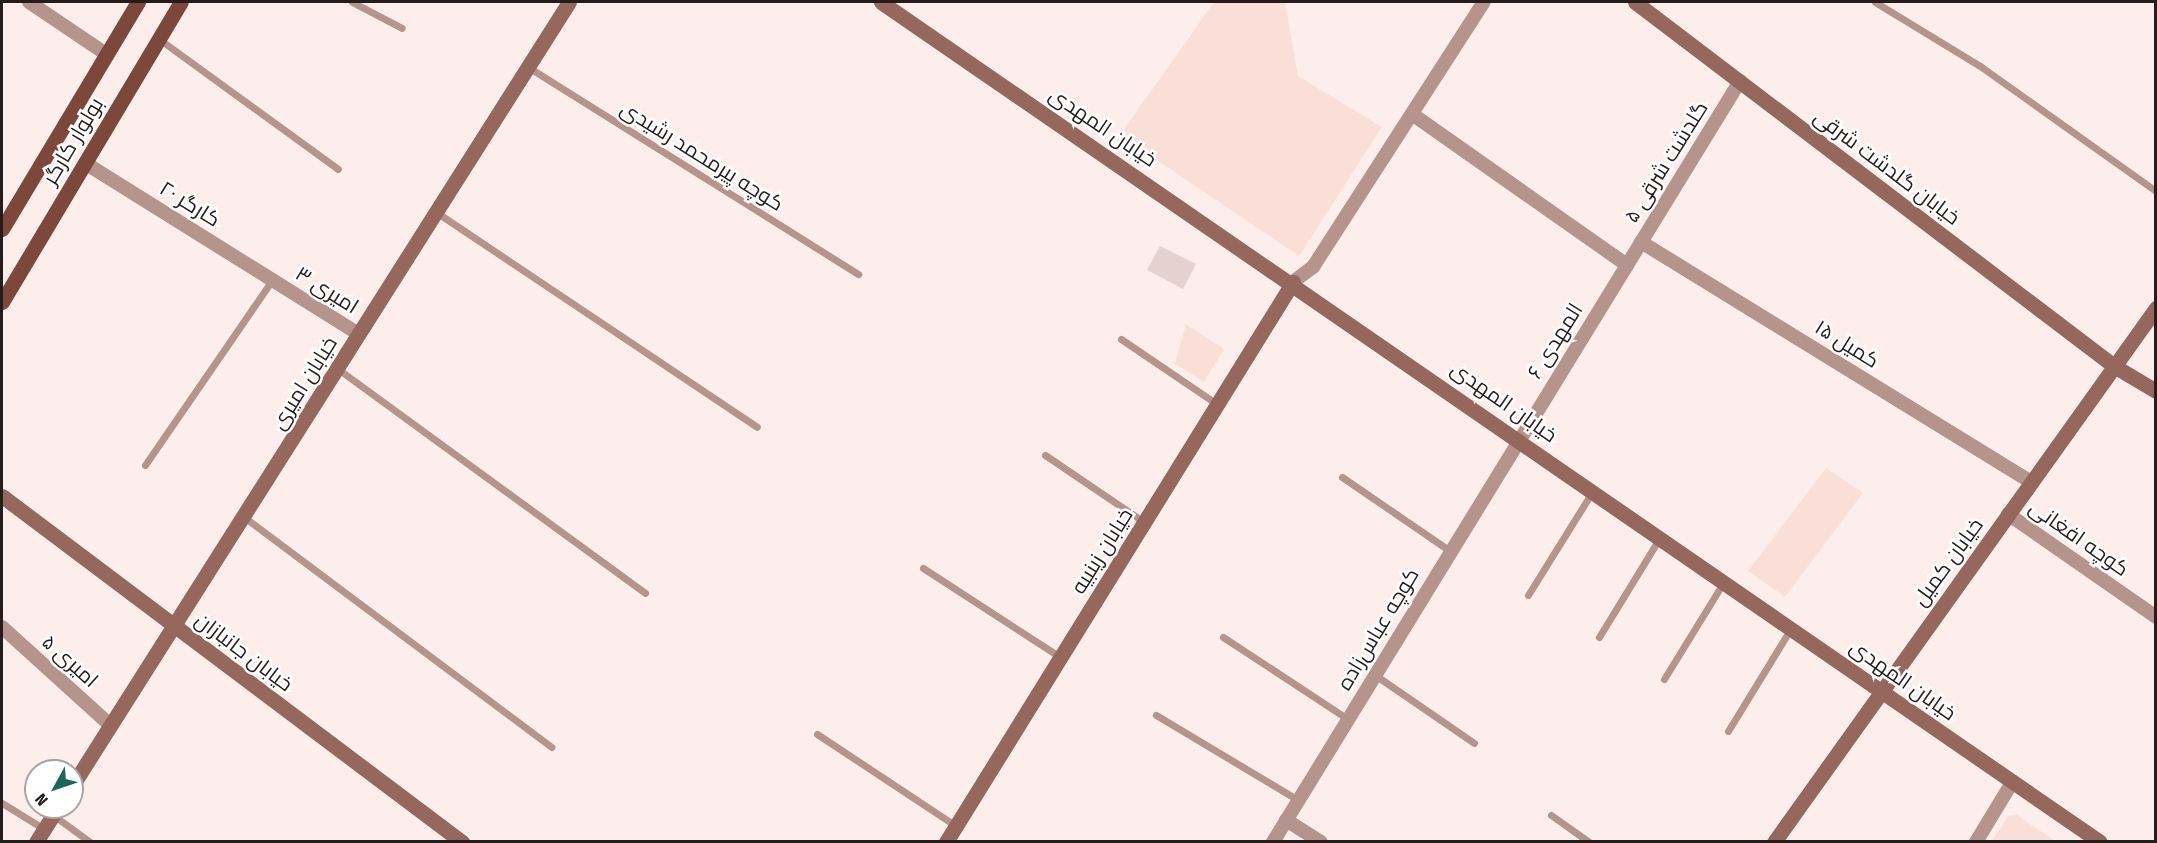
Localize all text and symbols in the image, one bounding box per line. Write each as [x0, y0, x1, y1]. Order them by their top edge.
street label: خیابان المهدی [1044, 82, 1162, 172]
street label: بولوار کارگر [37, 93, 109, 189]
street label: کوچه پیرمحمد رشیدی [616, 96, 788, 216]
street label: گلدشت شرقی ۵ [1619, 97, 1713, 227]
street label: خیابان گلدشت شرقی [1809, 104, 1965, 230]
street label: کارگر ۲۰ [155, 176, 225, 232]
street label: امیری ۳ [291, 261, 363, 319]
street label: المهدی ۶ [1522, 299, 1588, 383]
street label: کمیل ۱۵ [1810, 314, 1884, 374]
street label: خیابان امیری [265, 332, 343, 434]
street label: خیابان المهدی [1446, 356, 1562, 448]
street label: کوچه افغانی [2024, 494, 2134, 582]
street label: خیابان زینبیه [1066, 503, 1138, 599]
street label: خیابان کمیل [1908, 513, 1988, 611]
street label: کوچه عباس‌زاده [1332, 563, 1424, 695]
street label: خیابان جانبازان [190, 607, 298, 697]
street label: امیری ۵ [37, 629, 103, 693]
street label: خیابان المهدی [1845, 634, 1961, 726]
north arrow [24, 759, 84, 819]
text: N [31, 790, 52, 809]

